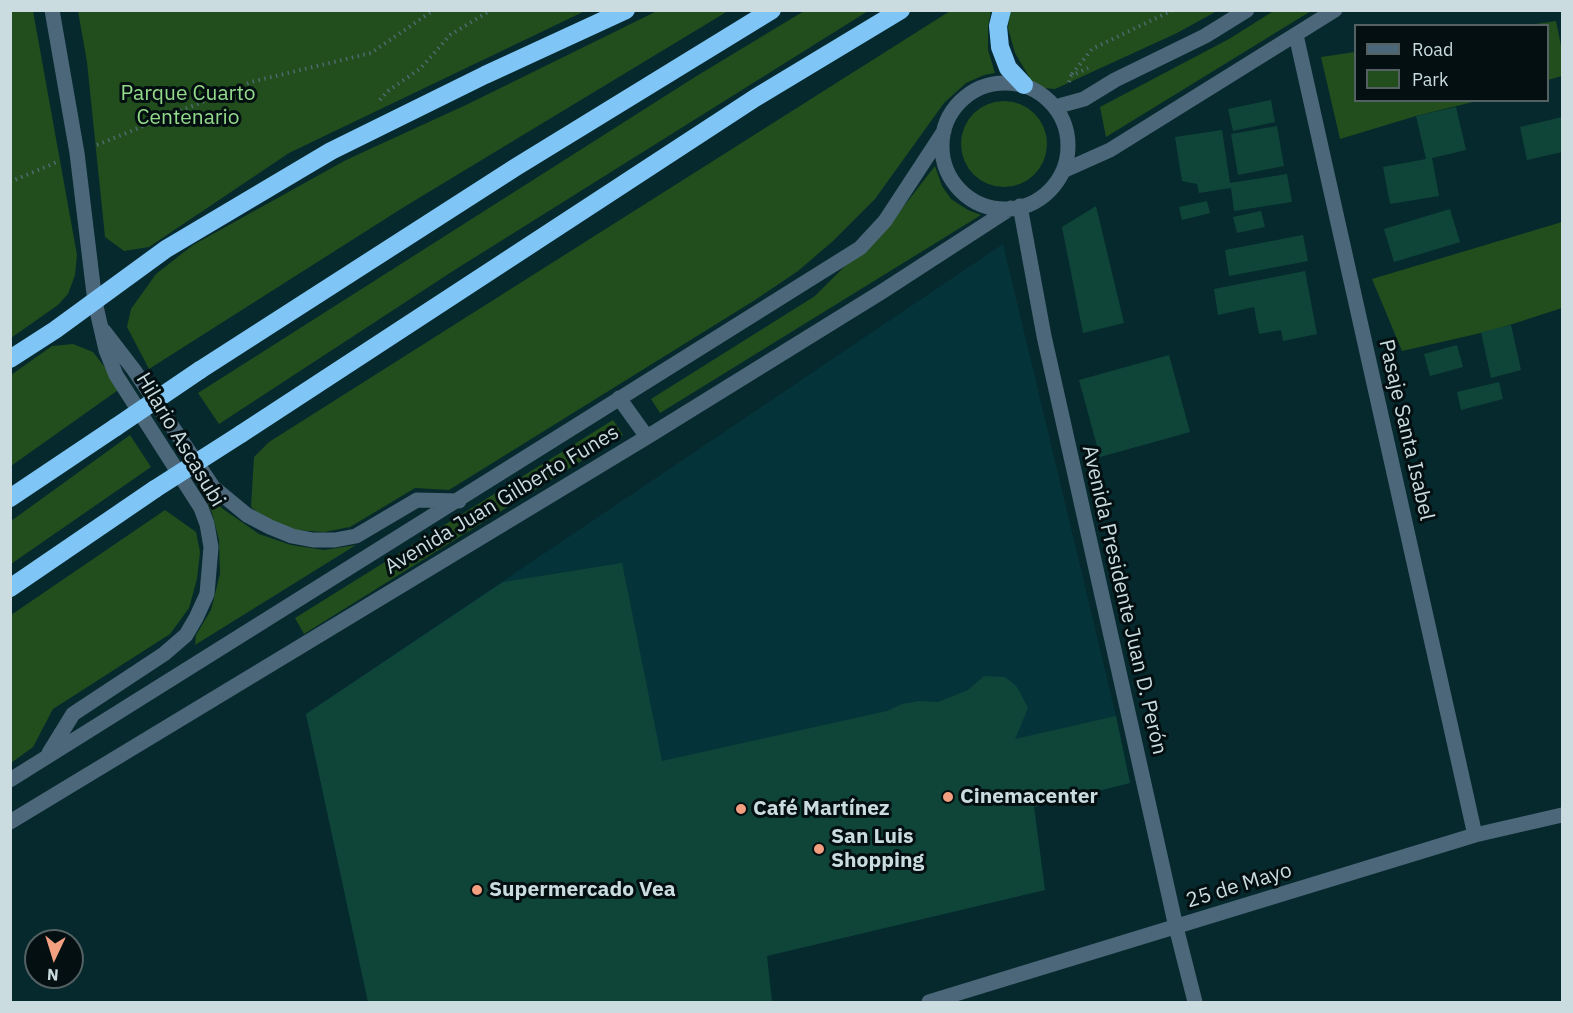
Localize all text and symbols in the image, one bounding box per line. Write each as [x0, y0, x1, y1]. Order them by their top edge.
legend [1354, 24, 1549, 102]
text: Road [1412, 38, 1453, 61]
text: Park [1412, 68, 1448, 91]
park label: Parque Cuarto Centenario [121, 81, 255, 131]
street label: Pasaje Santa Isabel [1373, 337, 1439, 523]
street label: Hilario Ascasubi [130, 368, 230, 512]
street label: Avenida Juan Gilberto Funes [380, 420, 624, 580]
street label: Avenida Presidente Juan D. Perón [1076, 443, 1172, 757]
place label: Cinemacenter [960, 784, 1098, 810]
marker: Cinemacenter [941, 790, 955, 804]
place label: Café Martínez [753, 796, 890, 822]
marker: Café Martínez [734, 802, 748, 816]
place label: San Luis Shopping [831, 824, 924, 874]
marker: San Luis Shopping [812, 842, 826, 856]
street label: 25 de Mayo [1183, 858, 1295, 914]
place label: Supermercado Vea [489, 877, 676, 903]
marker: Supermercado Vea [470, 883, 484, 897]
north arrow [24, 929, 84, 989]
text: N [46, 965, 59, 985]

